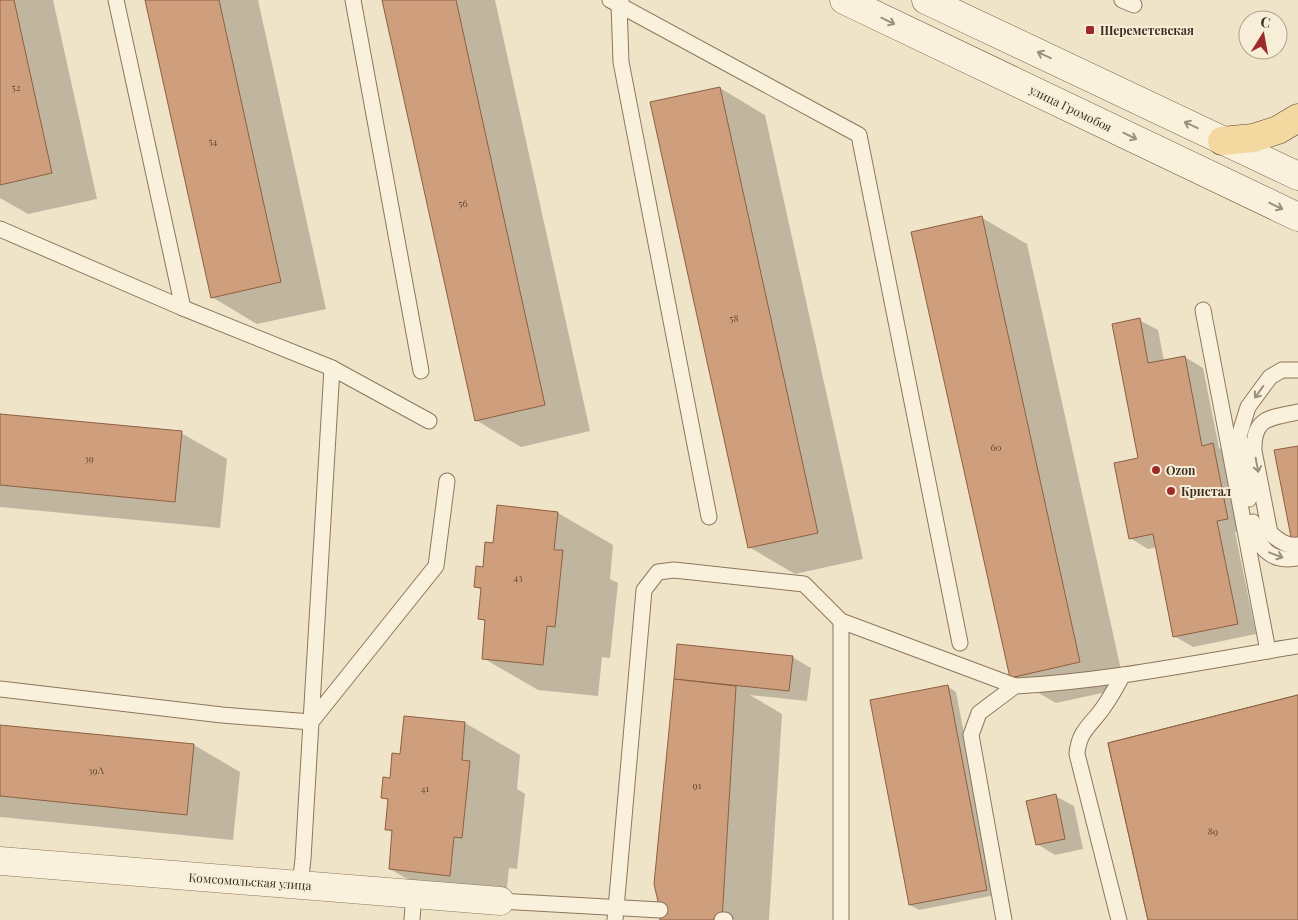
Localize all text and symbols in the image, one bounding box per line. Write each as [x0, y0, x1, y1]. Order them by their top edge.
north arrow [1238, 10, 1288, 60]
text: С [1259, 11, 1272, 32]
one-way arrow [880, 17, 895, 26]
place label: Шереметевская [1100, 22, 1194, 38]
marker: Шереметевская [1084, 24, 1096, 36]
one-way arrow [1037, 50, 1052, 60]
house number: 52 [12, 80, 21, 94]
street label: улица Громобоя [1026, 81, 1115, 135]
one-way arrow [1184, 119, 1199, 129]
one-way arrow [1122, 131, 1137, 141]
house number: 54 [208, 134, 218, 148]
house number: 56 [458, 196, 468, 210]
one-way arrow [1268, 202, 1283, 212]
house number: 58 [729, 311, 739, 325]
one-way arrow [1253, 385, 1264, 398]
house number: 60 [990, 440, 1002, 454]
house number: 39 [84, 451, 94, 465]
one-way arrow [1253, 457, 1262, 473]
place label: Ozon [1166, 462, 1196, 478]
marker: Ozon [1150, 464, 1162, 476]
place label: Кристал [1181, 483, 1231, 499]
marker: Кристал [1165, 485, 1177, 497]
one-way arrow [1268, 551, 1283, 560]
house number: 43 [513, 570, 523, 584]
house number: 39А [88, 763, 105, 777]
house number: 91 [693, 778, 702, 792]
house number: 41 [421, 781, 430, 795]
house number: 89 [1208, 824, 1218, 838]
street label: Комсомольская улица [188, 869, 312, 893]

